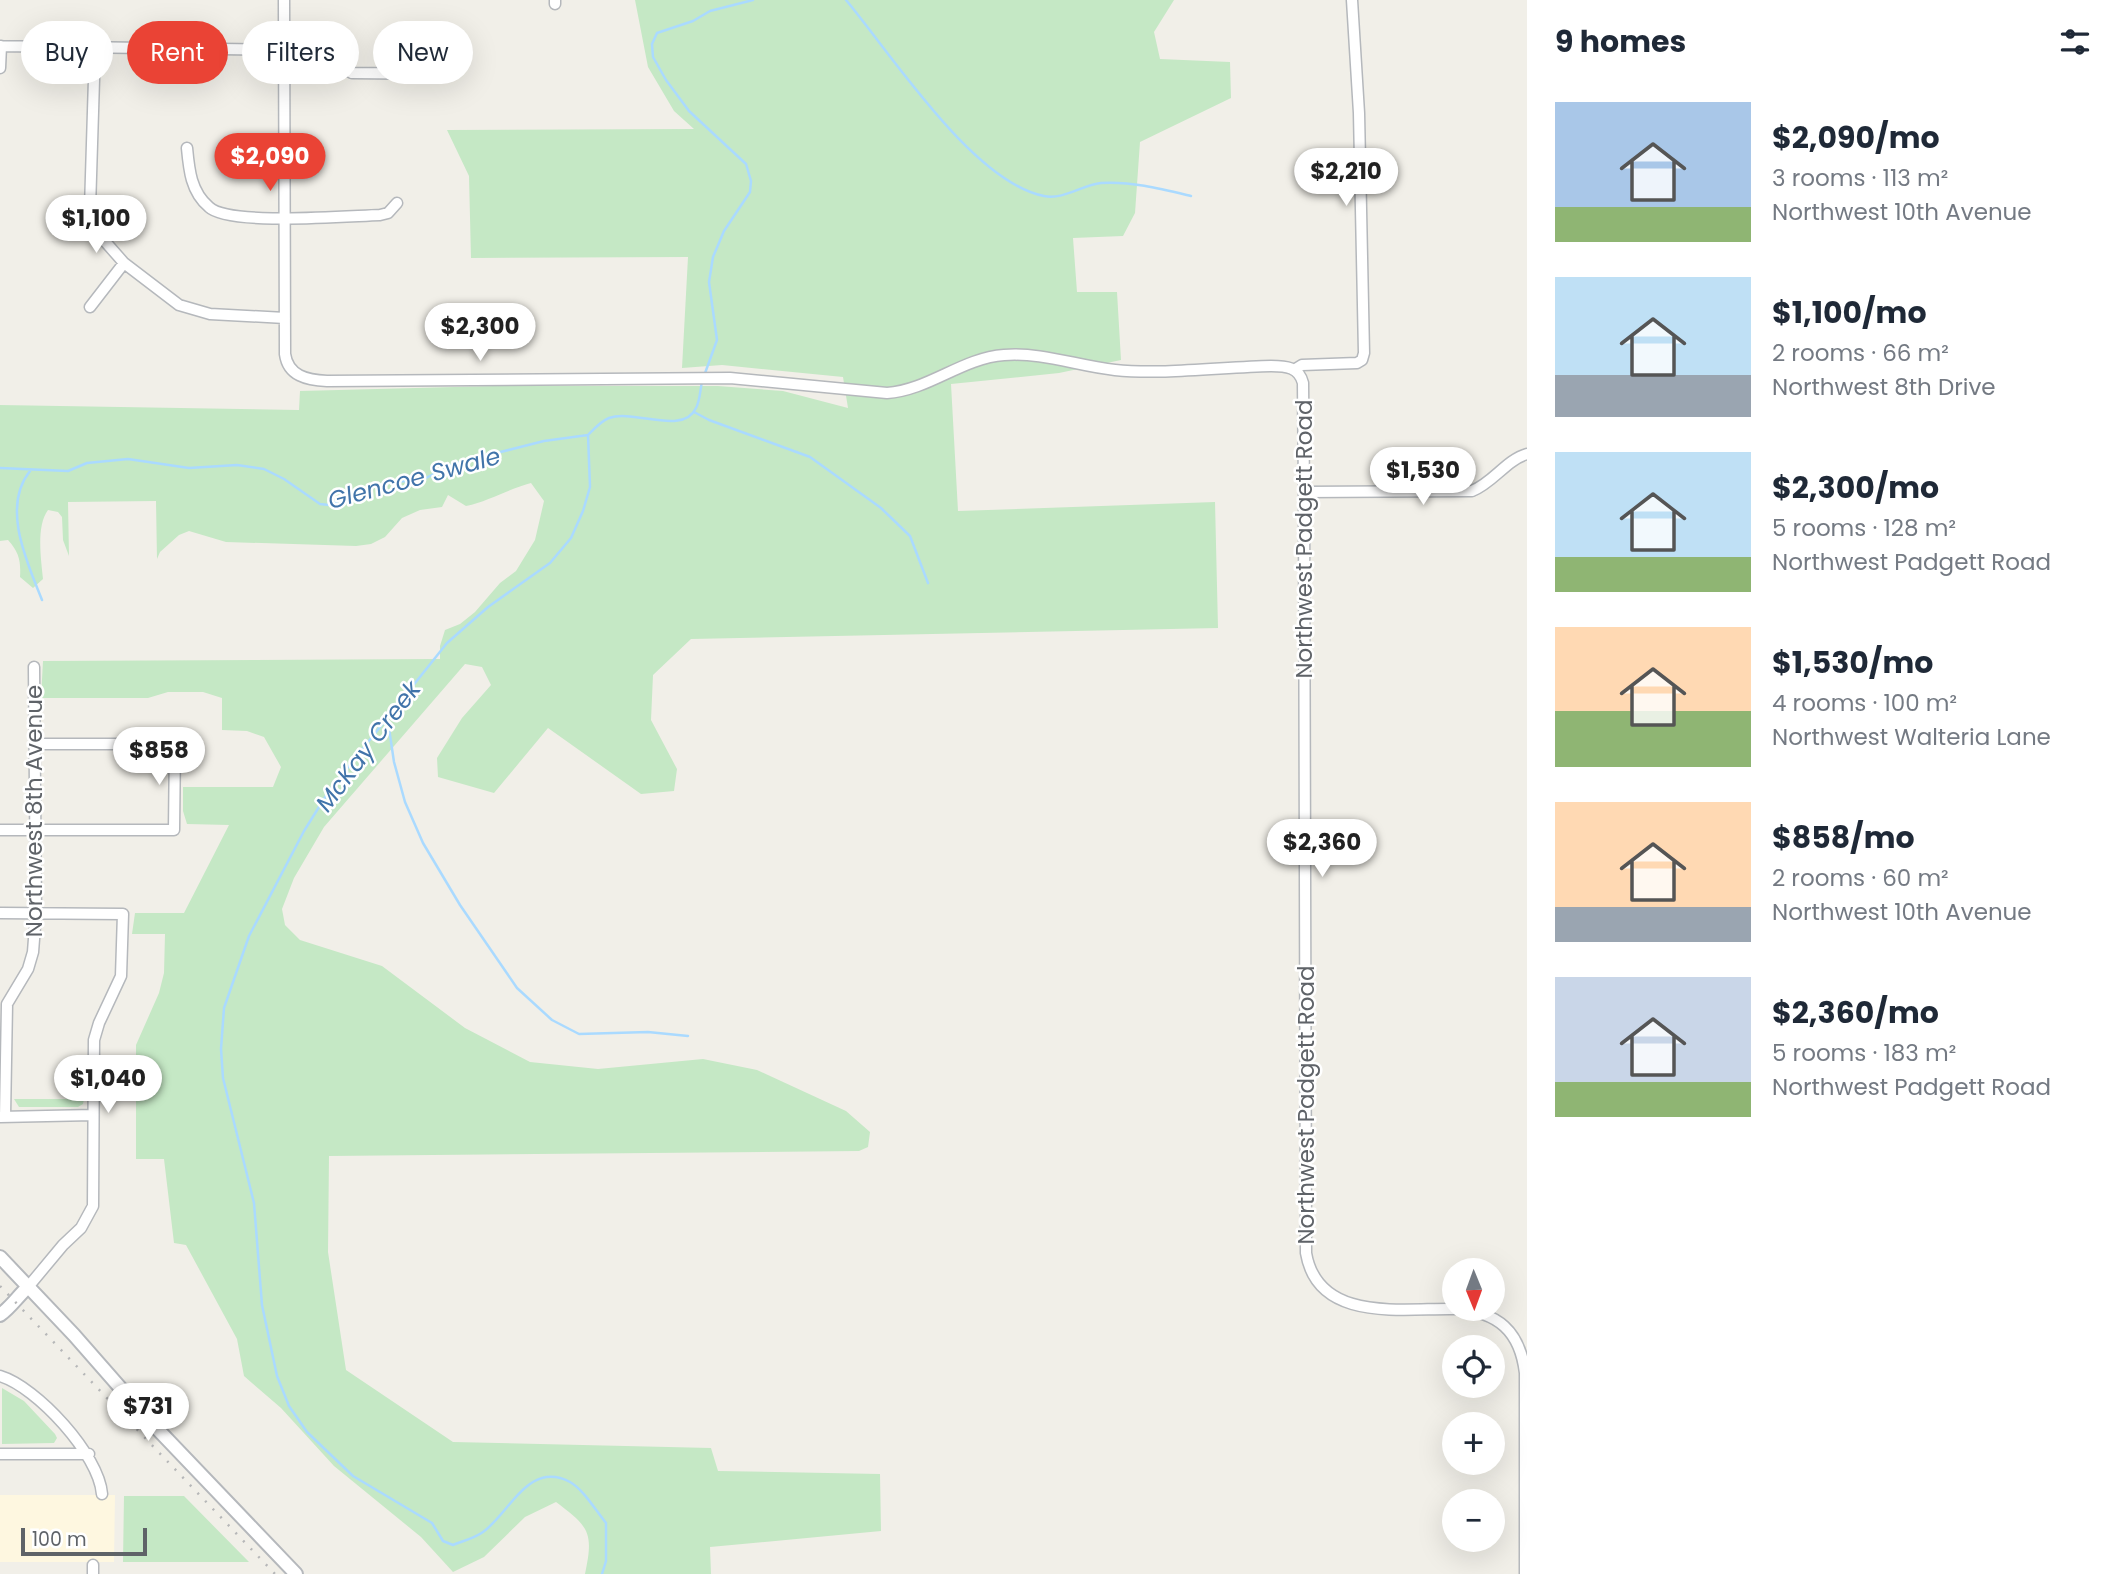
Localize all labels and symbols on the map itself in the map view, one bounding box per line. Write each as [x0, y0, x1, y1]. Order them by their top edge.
pin: $2,090 [213, 134, 327, 193]
pin: $2,210 [1289, 148, 1403, 208]
pin: $1,100 [39, 196, 153, 255]
pin: $2,300 [423, 304, 537, 363]
street label: Northwest Padgett Road [1288, 399, 1320, 679]
water label: Glencoe Swale [324, 439, 504, 517]
pin: $1,530 [1366, 448, 1480, 507]
water label: McKay Creek [308, 672, 429, 818]
street label: Northwest 8th Avenue [18, 685, 50, 937]
pin: $858 [118, 728, 200, 787]
pin: $2,360 [1265, 820, 1379, 879]
street label: Northwest Padgett Road [1290, 965, 1322, 1245]
pin: $1,040 [51, 1056, 165, 1115]
north arrow [1442, 1258, 1505, 1321]
pin: $731 [107, 1384, 189, 1443]
scale bar [21, 1525, 147, 1557]

